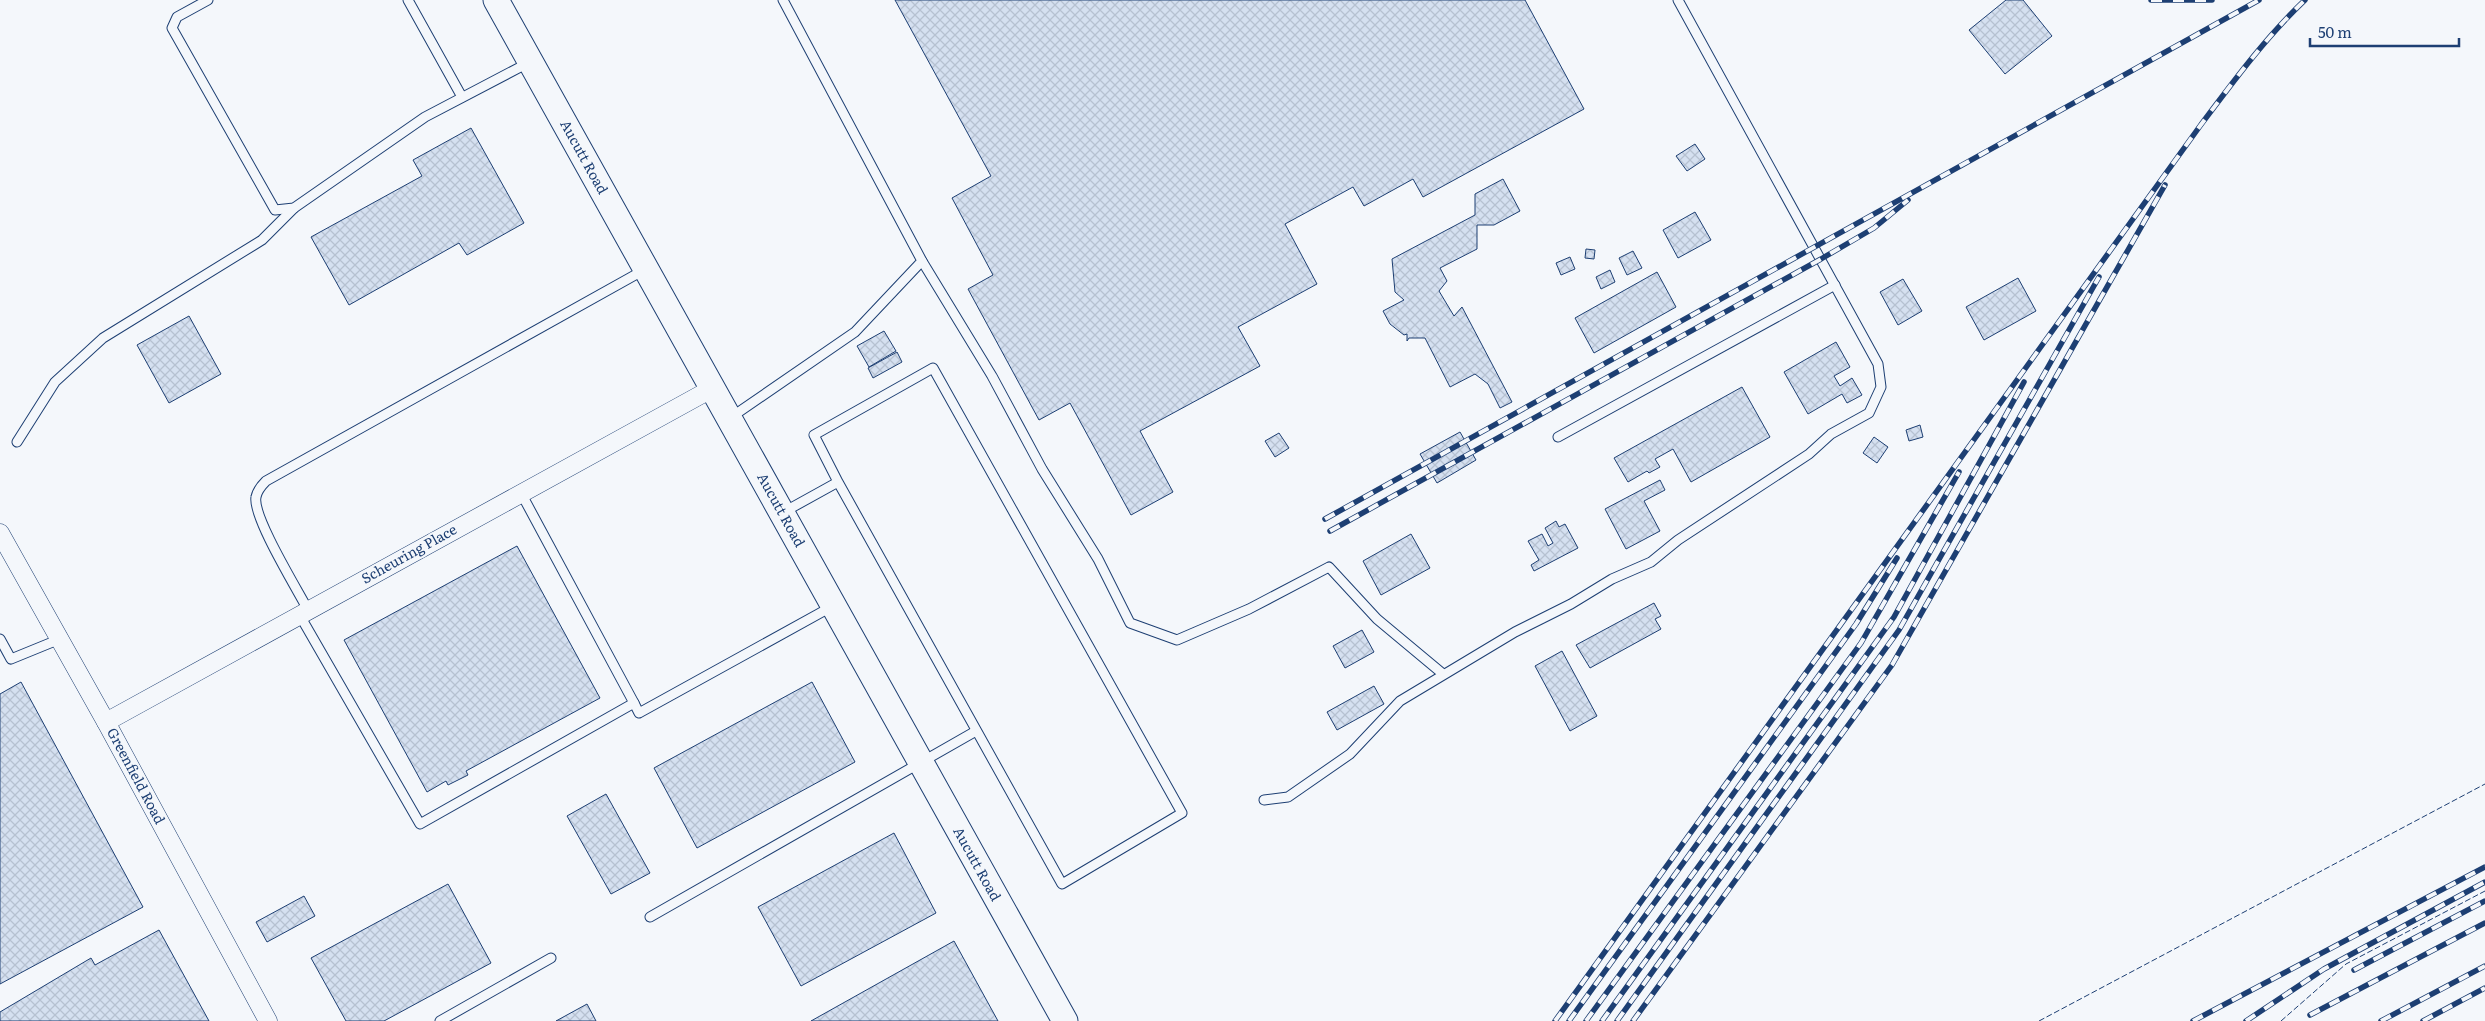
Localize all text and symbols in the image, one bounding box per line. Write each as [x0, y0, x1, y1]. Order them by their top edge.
scale bar [2310, 15, 2459, 47]
text: 50 m [2318, 20, 2352, 43]
street label: Aucutt Road [556, 116, 614, 198]
street label: Aucutt Road [753, 469, 811, 551]
street label: Scheuring Place [357, 519, 460, 588]
street label: Greenfield Road [103, 724, 171, 828]
street label: Aucutt Road [949, 823, 1007, 905]

